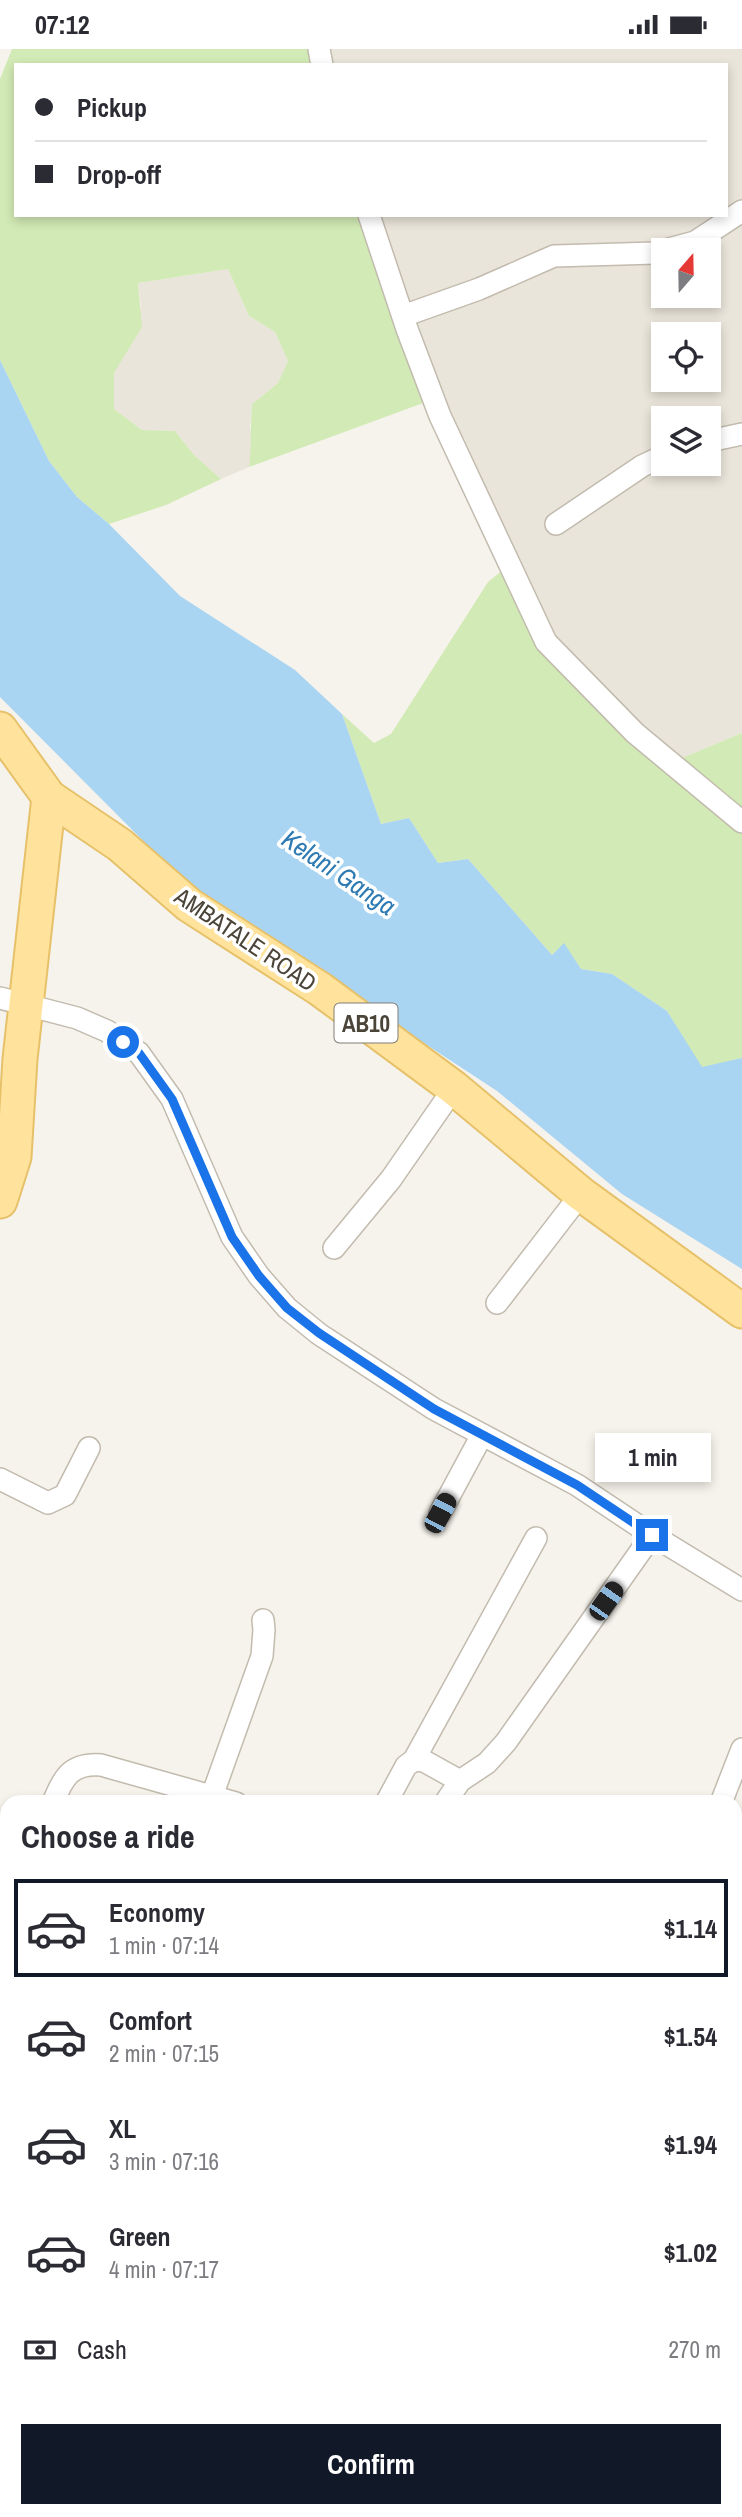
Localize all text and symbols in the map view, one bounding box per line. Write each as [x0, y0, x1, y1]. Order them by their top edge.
text: 07:12 [35, 7, 90, 42]
text: Pickup [77, 90, 147, 125]
text: Drop-off [77, 157, 161, 192]
north arrow [651, 238, 721, 308]
map controls [651, 238, 721, 476]
button: locate [651, 322, 721, 392]
button: layers [651, 406, 721, 476]
water label: Kelani Ganga [275, 821, 403, 923]
street label: AMBATALE ROAD [168, 879, 323, 998]
road number: AB10 [334, 1003, 398, 1042]
route start [107, 1026, 139, 1058]
callout: 1 min [594, 1433, 710, 1483]
text: 1 min [628, 1442, 678, 1473]
car [421, 1490, 460, 1536]
route end [636, 1519, 668, 1551]
car [586, 1578, 627, 1624]
text: Choose a ride [21, 1815, 195, 1858]
text: Economy [109, 1895, 205, 1930]
icon: car [25, 1897, 88, 1960]
text: $1.14 [664, 1911, 717, 1946]
text: 1 min · 07:14 [109, 1930, 219, 1961]
text: Comfort [109, 2003, 192, 2038]
icon: car [25, 2005, 88, 2068]
text: $1.54 [664, 2019, 717, 2054]
text: 2 min · 07:15 [109, 2038, 219, 2069]
text: XL [109, 2111, 136, 2146]
icon: car [25, 2113, 88, 2176]
text: $1.94 [664, 2127, 717, 2162]
text: 3 min · 07:16 [109, 2146, 219, 2177]
text: Green [109, 2219, 171, 2254]
icon: car [25, 2221, 88, 2284]
text: $1.02 [664, 2235, 717, 2270]
text: 4 min · 07:17 [109, 2254, 219, 2285]
icon: cash [21, 2331, 59, 2369]
text: Cash [77, 2332, 127, 2367]
text: 270 m [669, 2334, 721, 2365]
button: Confirm [21, 2424, 721, 2504]

